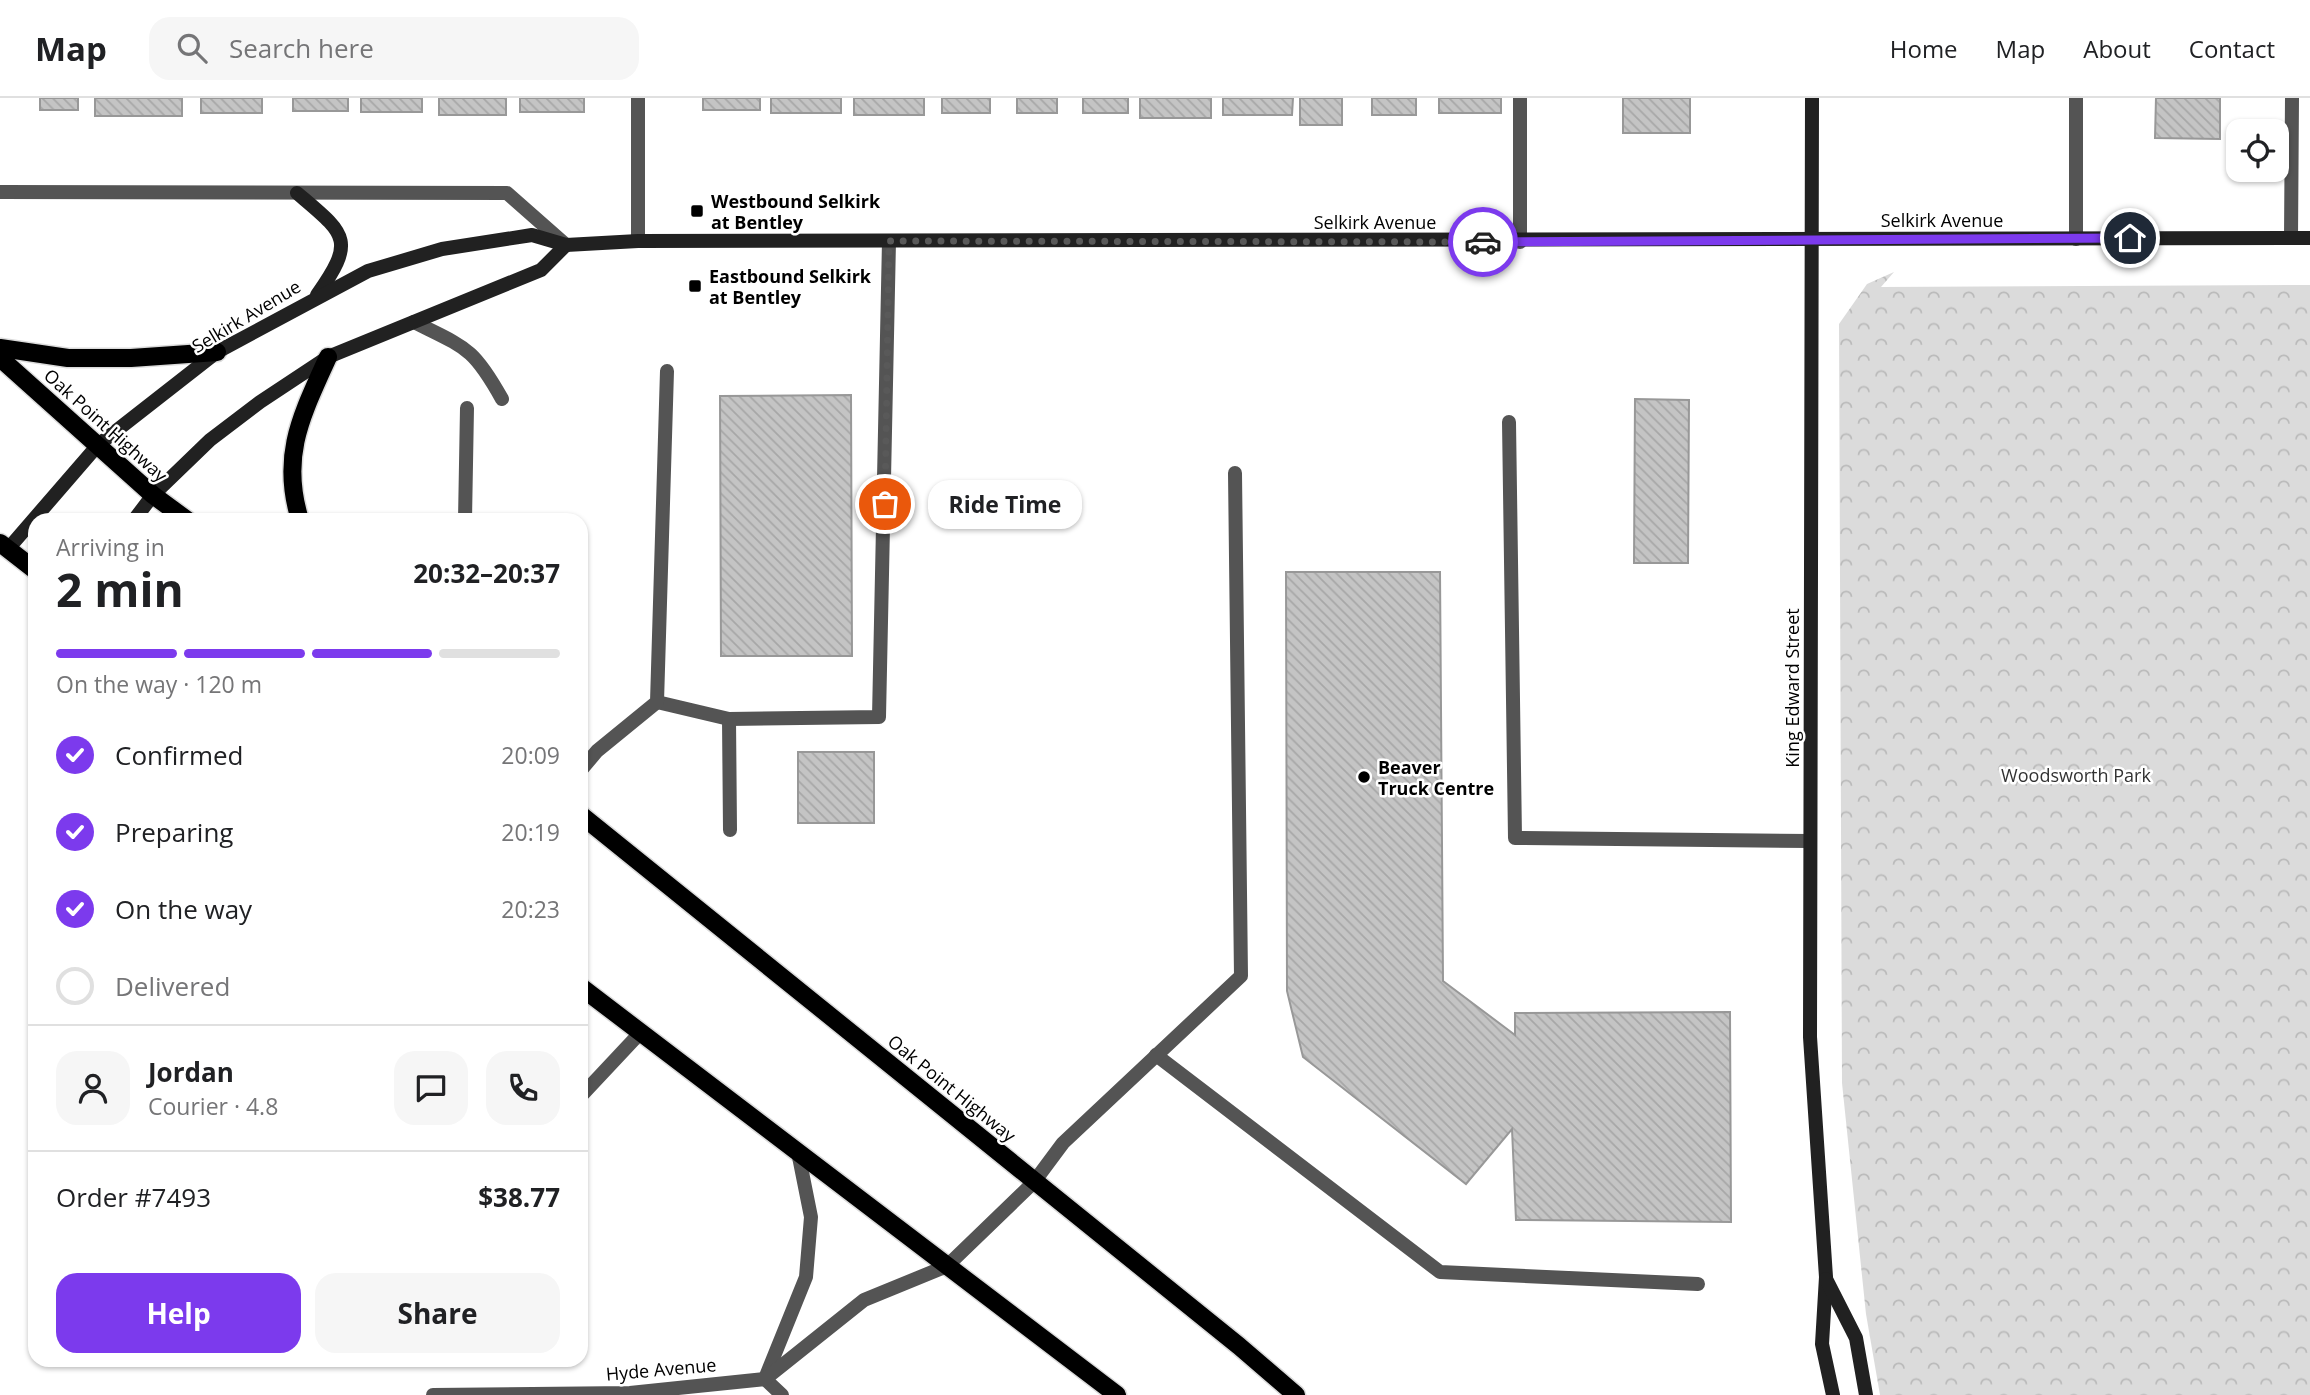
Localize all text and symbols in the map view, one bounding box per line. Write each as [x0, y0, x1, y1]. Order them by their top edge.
search box [149, 17, 639, 80]
text: Map [35, 26, 107, 71]
icon: search [173, 29, 211, 67]
text: Search here [229, 30, 374, 66]
text: Home [1890, 32, 1958, 65]
text: Map [1996, 32, 2045, 65]
text: About [2083, 32, 2151, 65]
text: Contact [2189, 32, 2275, 65]
map controls [2226, 119, 2289, 182]
button: locate [2226, 119, 2289, 182]
place label: Westbound Selkirk at Bentley [711, 189, 881, 234]
marker: Westbound Selkirk at Bentley [689, 203, 705, 219]
courier [1448, 207, 1518, 277]
street label: Selkirk Avenue [1881, 208, 2003, 232]
pin [2100, 208, 2160, 268]
street label: Selkirk Avenue [1314, 210, 1436, 234]
icon: home [2111, 219, 2149, 257]
icon: car [1464, 223, 1502, 261]
place label: Eastbound Selkirk at Bentley [709, 264, 872, 309]
street label: Selkirk Avenue [187, 274, 305, 358]
marker: Eastbound Selkirk at Bentley [687, 278, 703, 294]
street label: Oak Point Highway [39, 363, 173, 487]
pin [855, 474, 915, 534]
callout: Ride Time [927, 480, 1081, 528]
icon: bag [866, 485, 904, 523]
text: Ride Time [949, 488, 1061, 520]
text: Arriving in [56, 531, 165, 563]
text: 20:32–20:37 [413, 555, 560, 591]
text: 2 min [56, 558, 184, 620]
street label: King Edward Street [1780, 608, 1804, 768]
text: On the way · 120 m [56, 668, 262, 700]
icon: check [56, 736, 94, 774]
text: Confirmed [115, 737, 243, 773]
text: 20:09 [501, 739, 560, 771]
place label: Beaver Truck Centre [1378, 755, 1494, 800]
park label: Woodsworth Park [2001, 763, 2151, 787]
marker: Beaver Truck Centre [1356, 769, 1372, 785]
icon: check [56, 813, 94, 851]
text: Preparing [115, 814, 233, 850]
text: 20:19 [501, 816, 560, 848]
icon: check [56, 890, 94, 928]
text: On the way [115, 891, 252, 927]
text: 20:23 [501, 893, 560, 925]
text: Delivered [115, 968, 230, 1004]
street label: Oak Point Highway [883, 1029, 1022, 1148]
button: person [56, 1051, 130, 1125]
button: chat [394, 1051, 468, 1125]
button: phone [486, 1051, 560, 1125]
text: Jordan [148, 1054, 234, 1090]
text: Courier · 4.8 [148, 1090, 278, 1122]
text: Order #7493 [56, 1179, 211, 1215]
text: $38.77 [478, 1179, 560, 1215]
button: Help [56, 1273, 301, 1353]
button: Share [315, 1273, 560, 1353]
street label: Hyde Avenue [605, 1352, 717, 1386]

